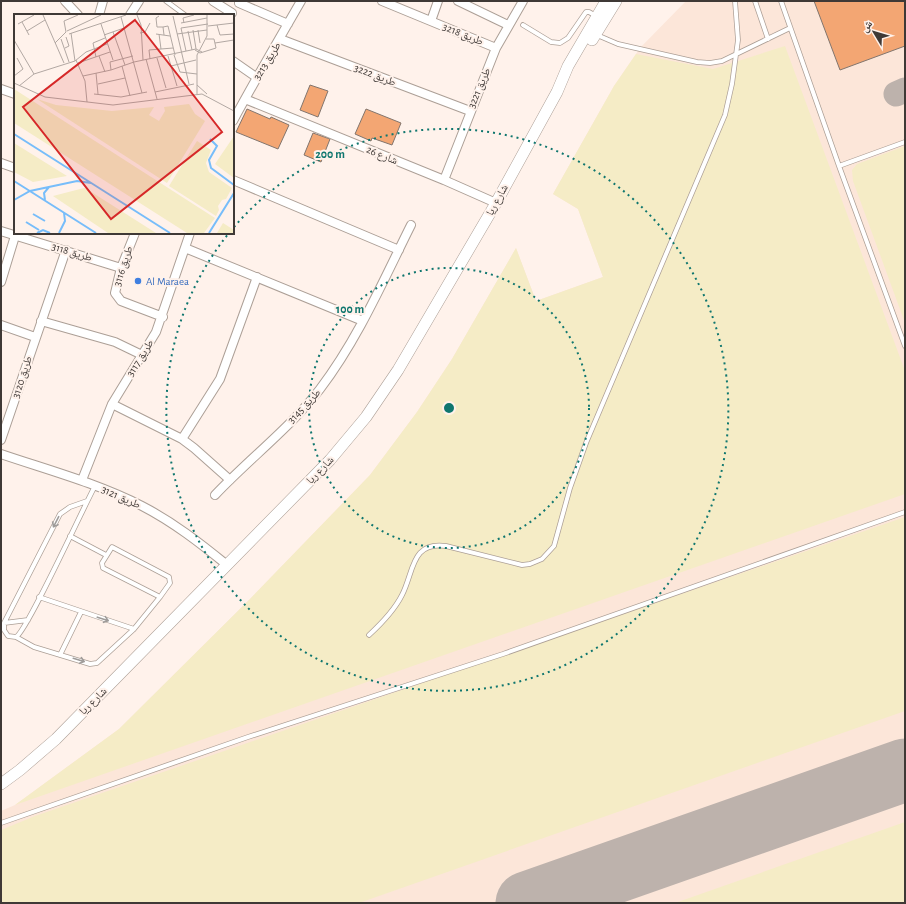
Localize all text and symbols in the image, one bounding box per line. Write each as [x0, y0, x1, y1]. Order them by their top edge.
north arrow [854, 12, 894, 52]
inset map [14, 14, 234, 234]
text: ش [859, 18, 876, 35]
street label: طريق 3218 [441, 21, 485, 48]
street label: طريق 3213 [251, 40, 284, 82]
street label: طريق 3222 [352, 62, 397, 89]
street label: طريق 3221 [466, 66, 493, 110]
street label: شارع 26 [364, 144, 399, 167]
text: 200 m [315, 148, 345, 160]
street label: شارع ريا [484, 183, 511, 218]
street label: طريق 3118 [50, 241, 94, 264]
street label: طريق 3116 [111, 244, 136, 288]
marker: Al Maraea [133, 276, 143, 286]
place label: Al Maraea [146, 276, 189, 287]
text: 100 m [336, 303, 364, 315]
street label: طريق 3117 [124, 338, 156, 379]
street label: طريق 3120 [10, 355, 35, 400]
street label: طريق 3145 [285, 387, 323, 426]
centre of rings [442, 401, 456, 415]
street label: شارع ريا [304, 454, 336, 487]
street label: طريق 3121 [99, 484, 142, 511]
one-way arrow [52, 516, 59, 528]
one-way arrow [96, 616, 109, 623]
one-way arrow [72, 657, 85, 664]
street label: شارع ريا [77, 685, 109, 717]

